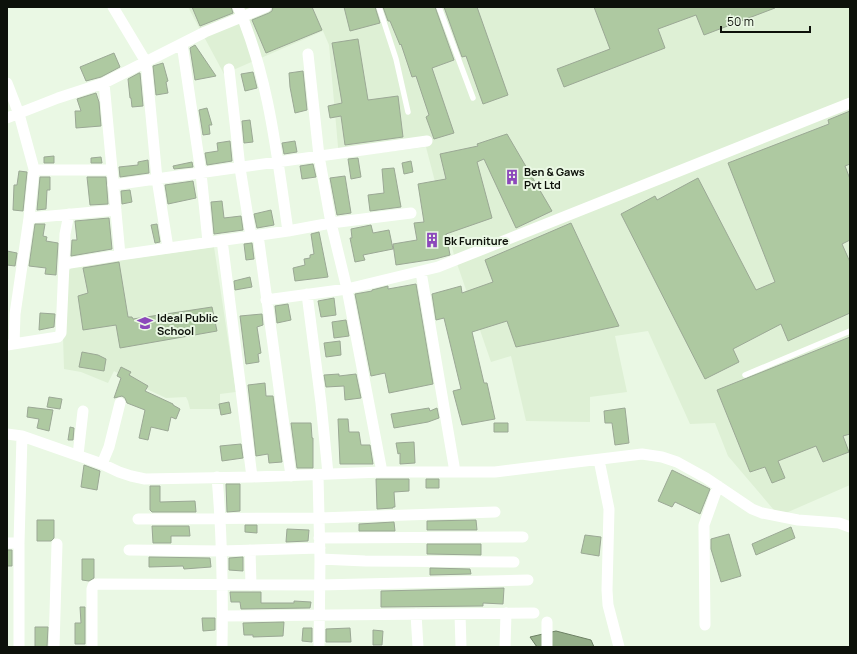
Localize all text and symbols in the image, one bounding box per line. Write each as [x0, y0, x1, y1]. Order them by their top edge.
scale bar [721, 8, 810, 34]
text: 50 m [727, 13, 754, 30]
place label: Ben & Gaws Pvt Ltd [524, 164, 585, 192]
building icon: Ben & Gaws Pvt Ltd [503, 168, 521, 186]
building icon: Bk Furniture [423, 231, 441, 249]
place label: Bk Furniture [444, 233, 509, 248]
place label: Ideal Public School [157, 310, 218, 338]
school or university icon: Ideal Public School [136, 314, 154, 332]

